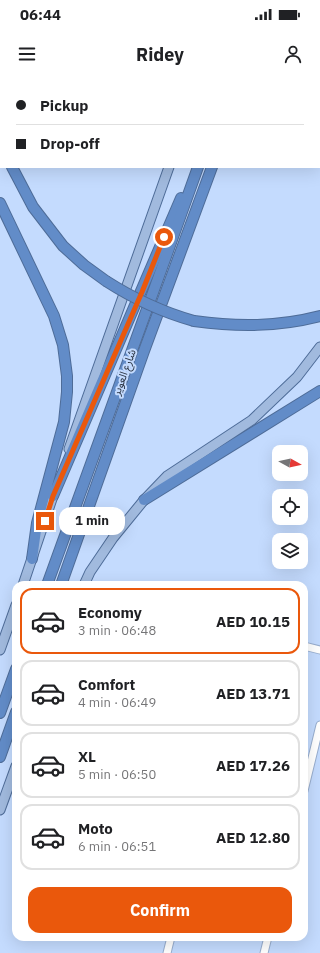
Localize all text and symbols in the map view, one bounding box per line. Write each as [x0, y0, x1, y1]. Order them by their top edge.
text: 06:44 [20, 5, 61, 24]
icon: menu [16, 43, 38, 65]
text: Ridey [136, 43, 184, 66]
icon: person [282, 43, 304, 65]
text: Pickup [40, 96, 88, 115]
text: Drop-off [40, 134, 100, 153]
route start [155, 228, 173, 246]
street label: شارع العوير [109, 347, 140, 398]
north arrow [272, 445, 308, 481]
map controls [272, 445, 308, 569]
button: locate [272, 489, 308, 525]
callout: 1 min [59, 507, 125, 535]
route end [36, 512, 54, 530]
text: 1 min [75, 512, 109, 529]
button: layers [272, 533, 308, 569]
icon: car [30, 603, 66, 639]
text: Economy [78, 603, 142, 622]
text: AED 10.15 [216, 612, 290, 631]
text: 3 min · 06:48 [78, 622, 156, 639]
icon: car [30, 675, 66, 711]
text: Comfort [78, 675, 135, 694]
text: AED 13.71 [216, 684, 290, 703]
text: 4 min · 06:49 [78, 694, 156, 711]
icon: car [30, 747, 66, 783]
text: XL [78, 747, 96, 766]
text: AED 17.26 [216, 756, 290, 775]
text: 5 min · 06:50 [78, 766, 156, 783]
icon: car [30, 819, 66, 855]
text: Moto [78, 819, 113, 838]
text: AED 12.80 [216, 828, 290, 847]
text: 6 min · 06:51 [78, 838, 156, 855]
button: Confirm [28, 887, 292, 933]

